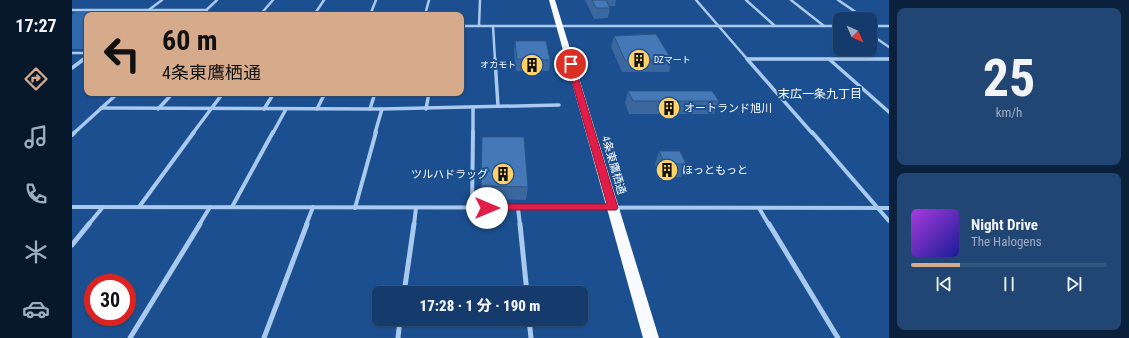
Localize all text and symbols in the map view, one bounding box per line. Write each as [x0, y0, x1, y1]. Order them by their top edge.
north arrow [833, 12, 877, 56]
map controls [833, 12, 877, 56]
text: 17:27 [15, 15, 57, 36]
text: 60 m [162, 24, 218, 57]
icon: left [96, 28, 148, 80]
pin [554, 47, 588, 81]
building icon: DZマート [626, 47, 652, 73]
text: 25 [983, 48, 1035, 109]
building icon: オカモト [519, 52, 545, 78]
icon: arrive [560, 53, 582, 75]
place label: DZマート [654, 55, 691, 65]
place label: オカモト [480, 60, 516, 70]
text: 4条東鷹栖通 [162, 62, 261, 83]
icon: directions [22, 65, 50, 93]
district label: 末広一条九丁目 [778, 87, 862, 101]
building icon: オートランド旭川 [656, 95, 682, 121]
place label: オートランド旭川 [684, 102, 772, 115]
text: km/h [996, 105, 1022, 120]
icon: music [22, 123, 50, 151]
street label: 4条東鷹栖通 [599, 134, 628, 196]
building icon: ほっともっと [654, 157, 680, 183]
building icon: ツルハドラッグ [490, 161, 516, 187]
place label: ほっともっと [682, 164, 748, 177]
place label: ツルハドラッグ [411, 168, 488, 181]
icon: phone [22, 180, 50, 208]
position arrow [466, 187, 508, 229]
text: Night Drive [971, 216, 1038, 234]
text: The Halogens [971, 234, 1042, 249]
icon: climate [22, 238, 50, 266]
icon: previous [933, 273, 955, 295]
icon: pause [998, 273, 1020, 295]
icon: next [1063, 273, 1085, 295]
speed limit sign: 30 [84, 274, 136, 326]
icon: car [22, 295, 50, 323]
text: 17:28 · 1 分 · 190 m [420, 297, 540, 315]

